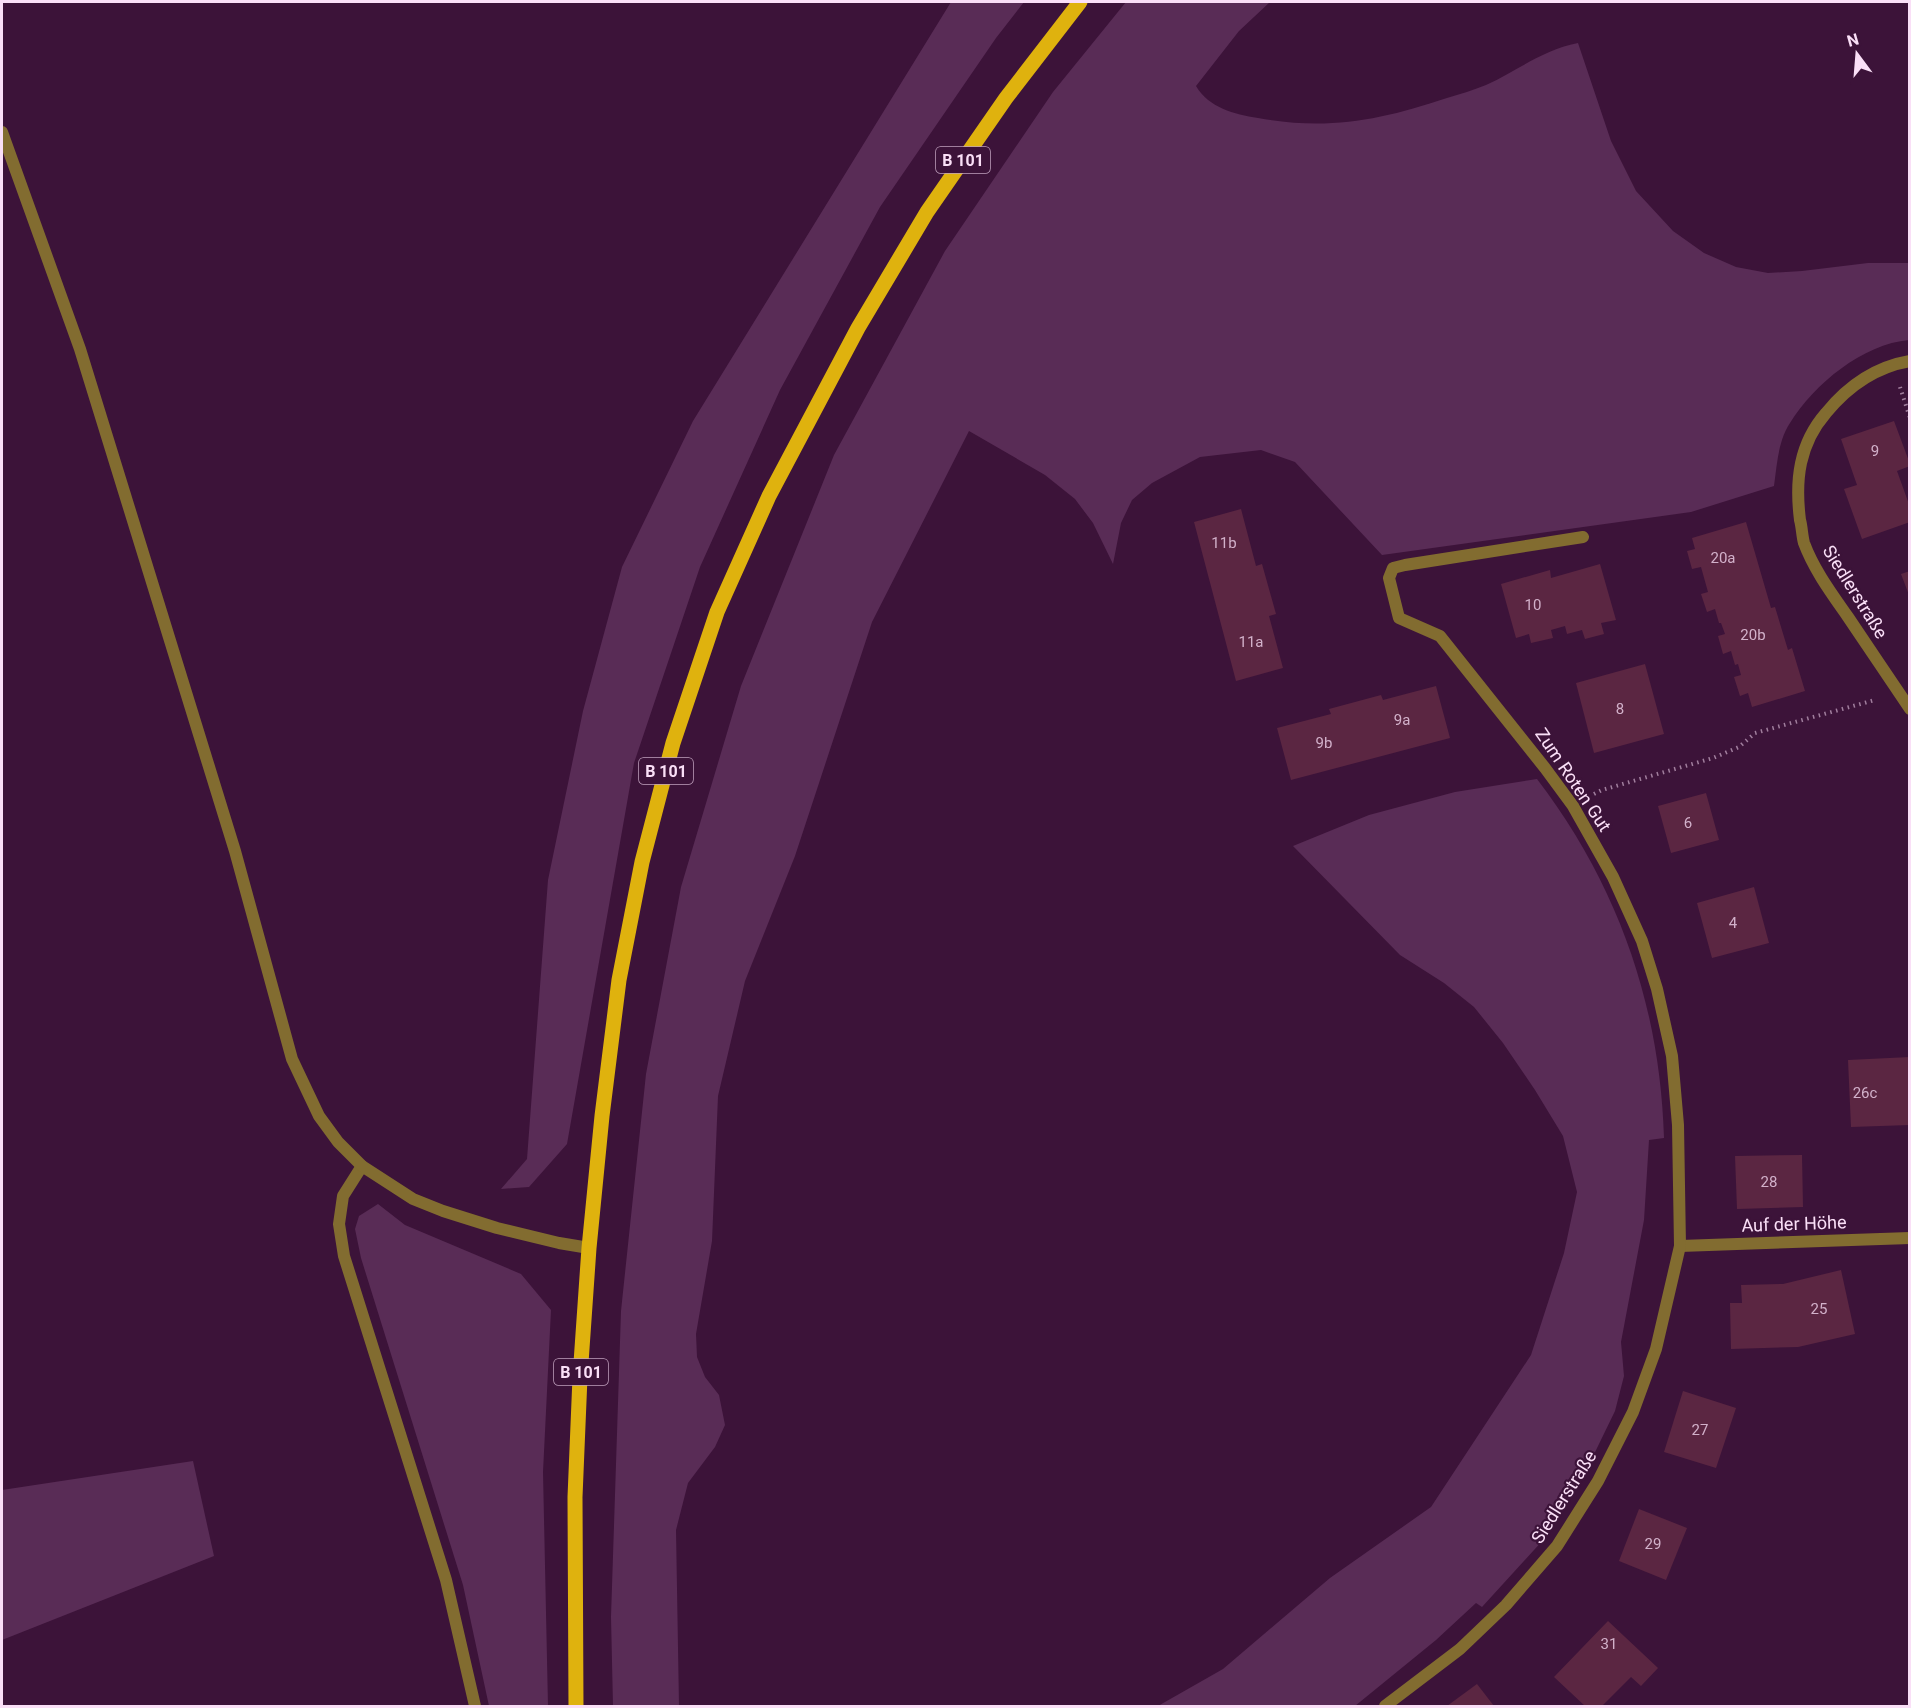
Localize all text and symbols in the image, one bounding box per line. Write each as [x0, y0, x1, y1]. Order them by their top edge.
north arrow [1827, 24, 1887, 84]
text: N [1845, 29, 1861, 51]
road number: B 101 [936, 147, 990, 173]
house number: 9 [1871, 442, 1879, 460]
house number: 11b [1211, 534, 1237, 552]
street label: Siedlerstraße [1819, 541, 1892, 642]
house number: 20a [1710, 549, 1736, 567]
house number: 10 [1525, 596, 1541, 614]
house number: 20b [1740, 626, 1766, 644]
house number: 11a [1238, 633, 1264, 651]
house number: 8 [1616, 700, 1624, 718]
house number: 9a [1394, 711, 1410, 729]
street label: Zum Roten Gut [1531, 724, 1616, 835]
house number: 9b [1316, 734, 1332, 752]
road number: B 101 [639, 758, 693, 784]
house number: 6 [1684, 814, 1692, 832]
house number: 4 [1729, 914, 1738, 932]
house number: 26c [1853, 1084, 1878, 1102]
house number: 28 [1761, 1173, 1777, 1191]
street label: Auf der Höhe [1741, 1211, 1847, 1236]
house number: 25 [1811, 1300, 1827, 1318]
road number: B 101 [554, 1359, 608, 1385]
house number: 27 [1692, 1421, 1708, 1439]
street label: Siedlerstraße [1527, 1446, 1600, 1547]
house number: 29 [1645, 1535, 1661, 1553]
house number: 31 [1601, 1635, 1617, 1653]

